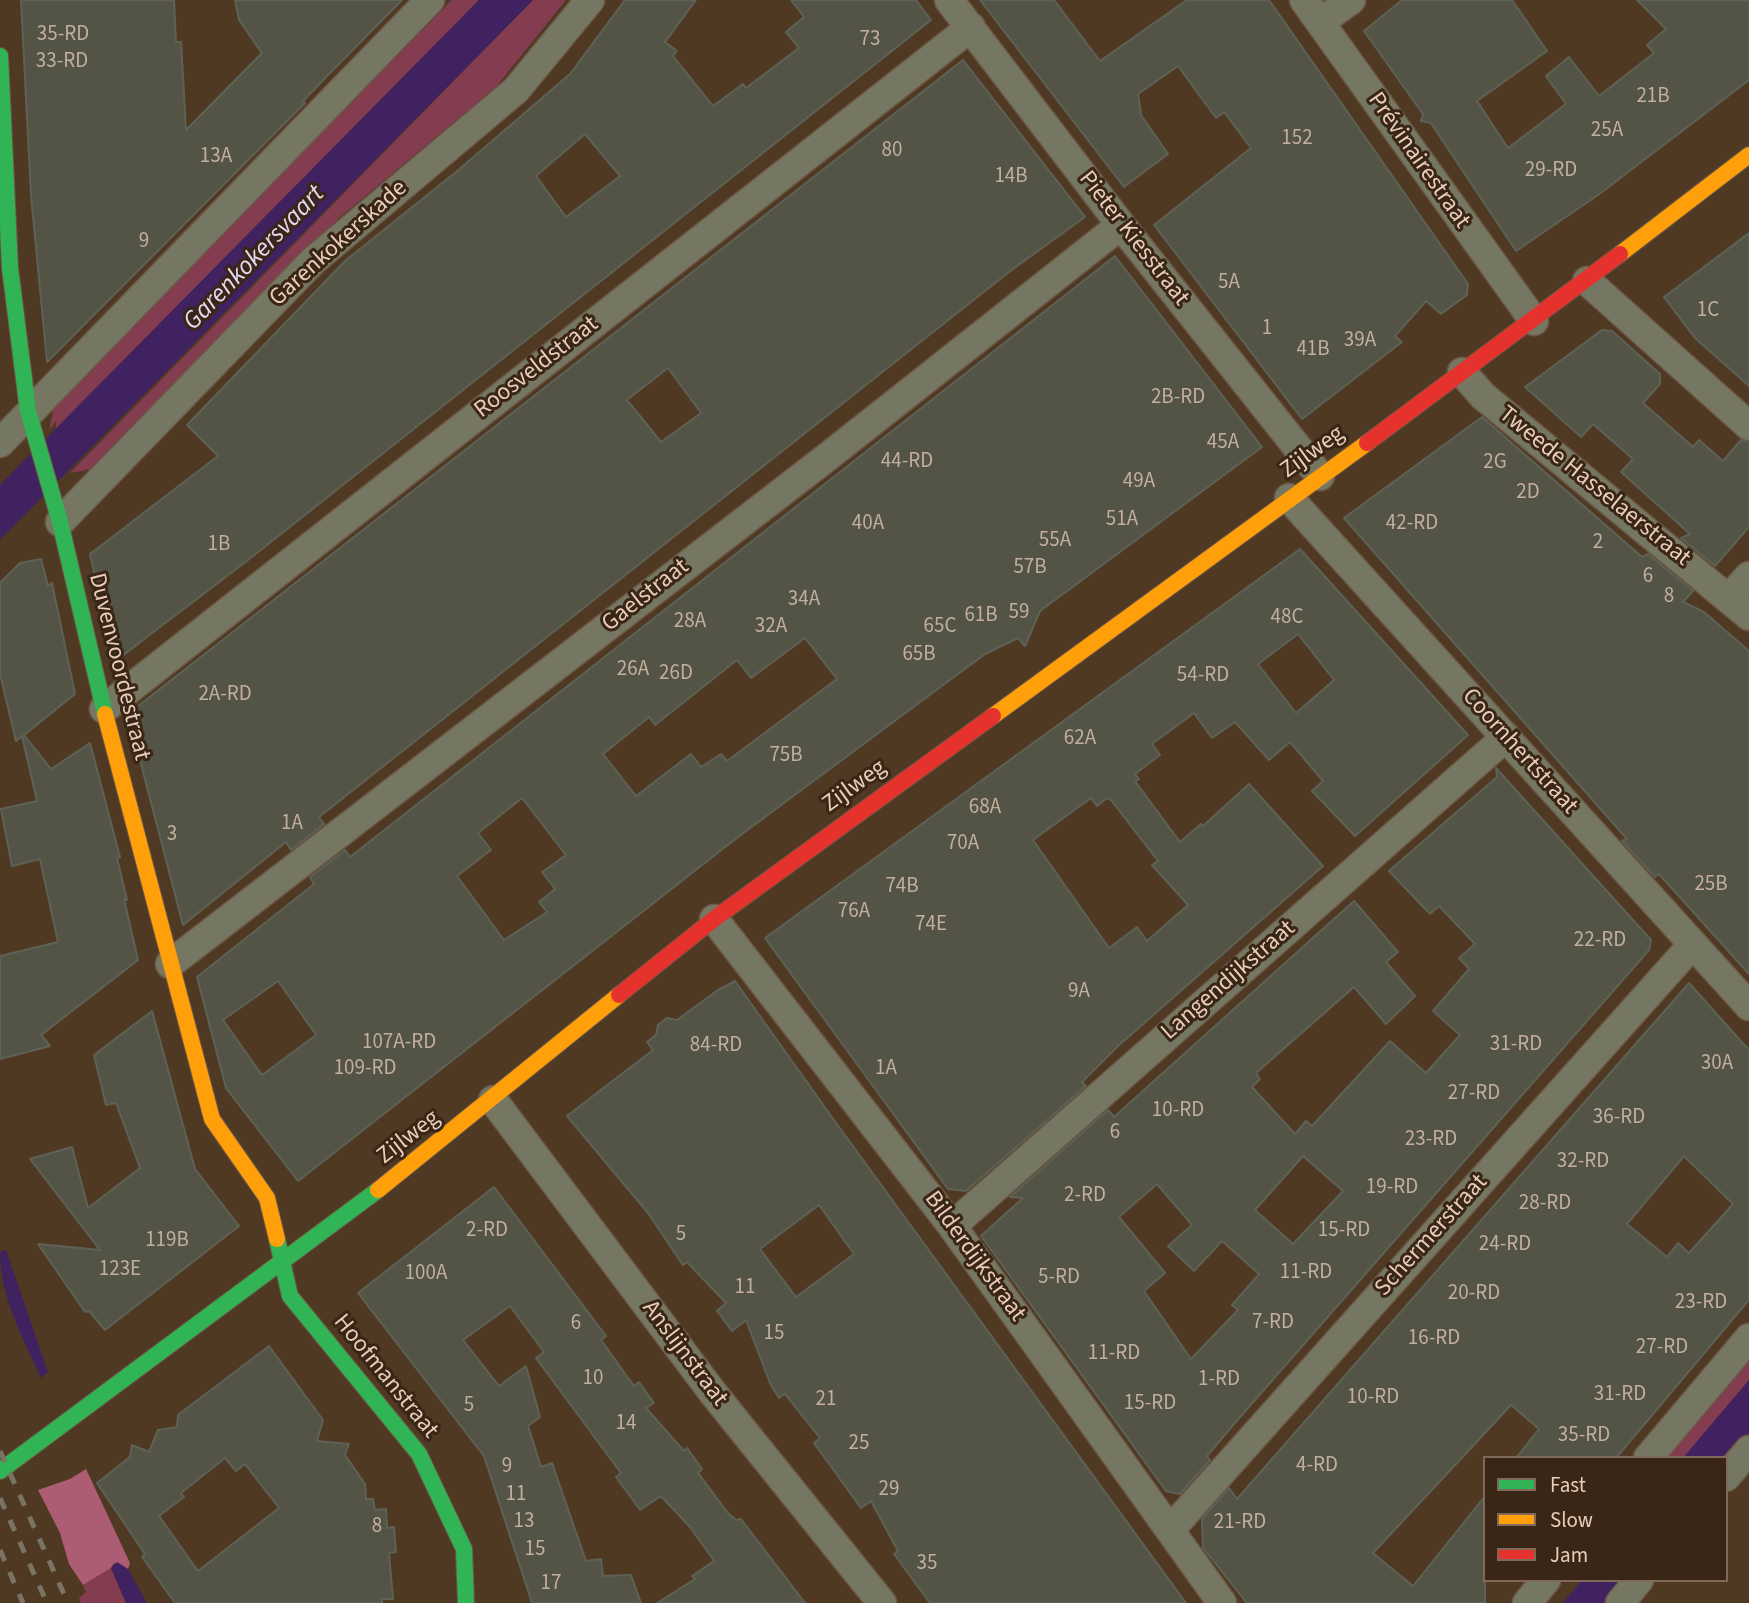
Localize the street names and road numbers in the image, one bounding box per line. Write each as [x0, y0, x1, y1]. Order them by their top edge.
street label: Prévinairestraat [1361, 87, 1475, 235]
street label: Pieter Kiesstraat [1071, 166, 1195, 312]
street label: Garenkokerskade [264, 175, 414, 313]
street label: Roosveldstraat [469, 311, 605, 425]
street label: Tweede Hasselaerstraat [1492, 401, 1696, 573]
street label: Zijlweg [1275, 420, 1351, 486]
street label: Gaelstraat [597, 553, 695, 639]
street label: Duvenvoordestraat [81, 570, 155, 764]
street label: Coornhertstraat [1455, 683, 1583, 821]
street label: Zijlweg [817, 754, 893, 820]
street label: Langendijkstraat [1156, 915, 1302, 1047]
street label: Zijlweg [372, 1105, 446, 1171]
street label: Schermerstraat [1370, 1169, 1494, 1303]
street label: Bilderdijkstraat [917, 1186, 1031, 1328]
street label: Anslijnstraat [635, 1296, 733, 1412]
street label: Hoofmanstraat [326, 1309, 444, 1445]

